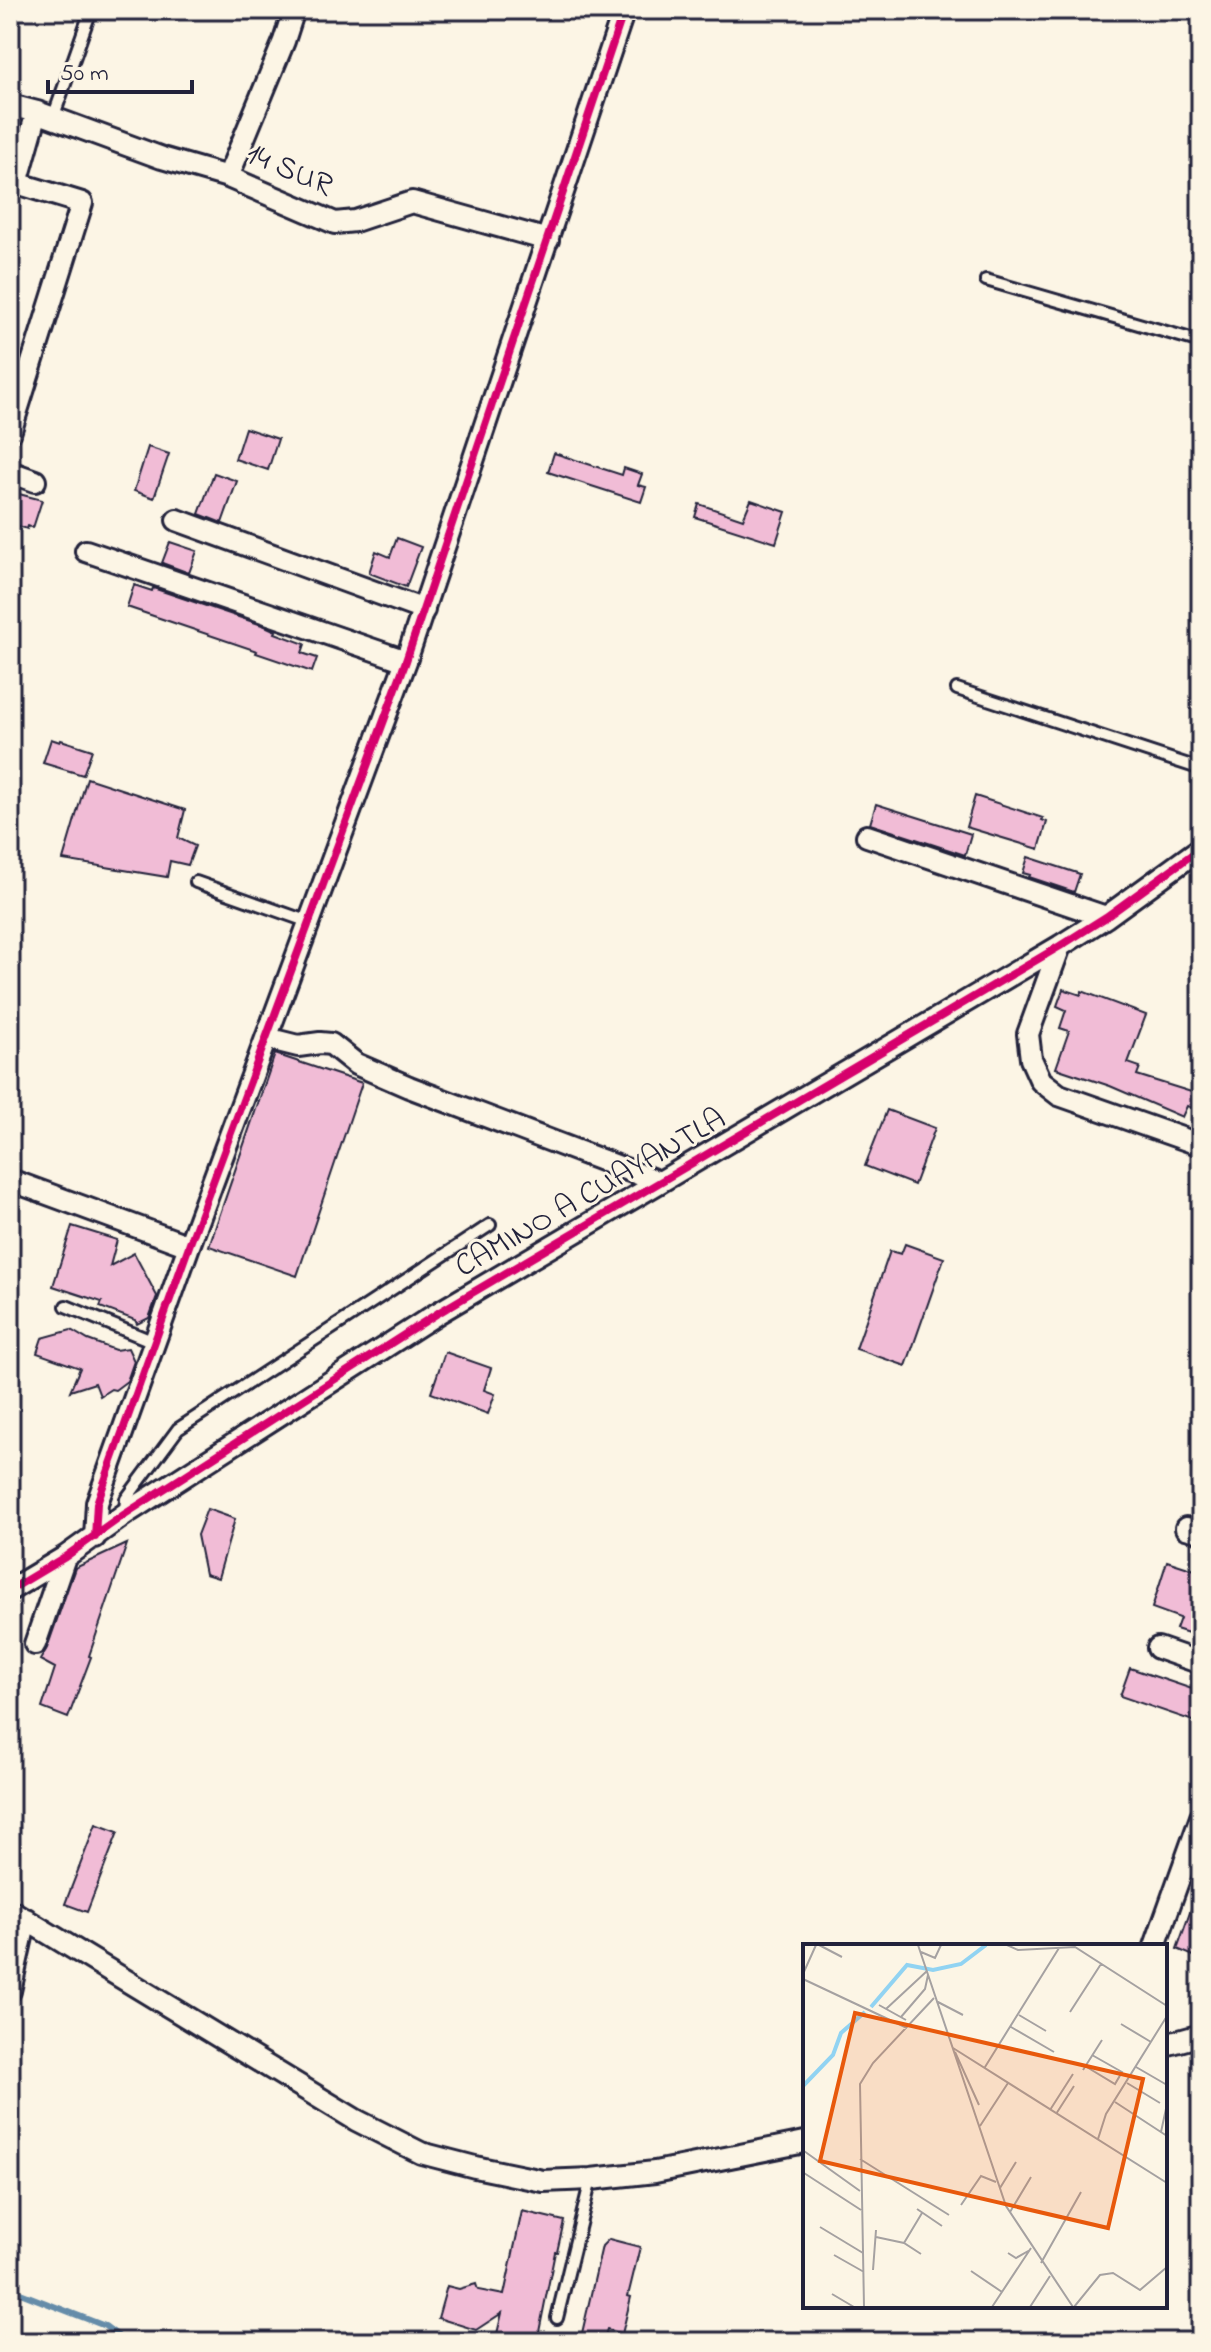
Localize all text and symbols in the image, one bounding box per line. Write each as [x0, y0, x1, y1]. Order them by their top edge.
scale bar [48, 44, 192, 94]
text: 50 m [60, 57, 109, 92]
street label: 14 SUR [238, 132, 340, 210]
street label: CAMINO A CUAYANTLA [447, 1097, 735, 1291]
inset map [803, 1944, 1167, 2308]

